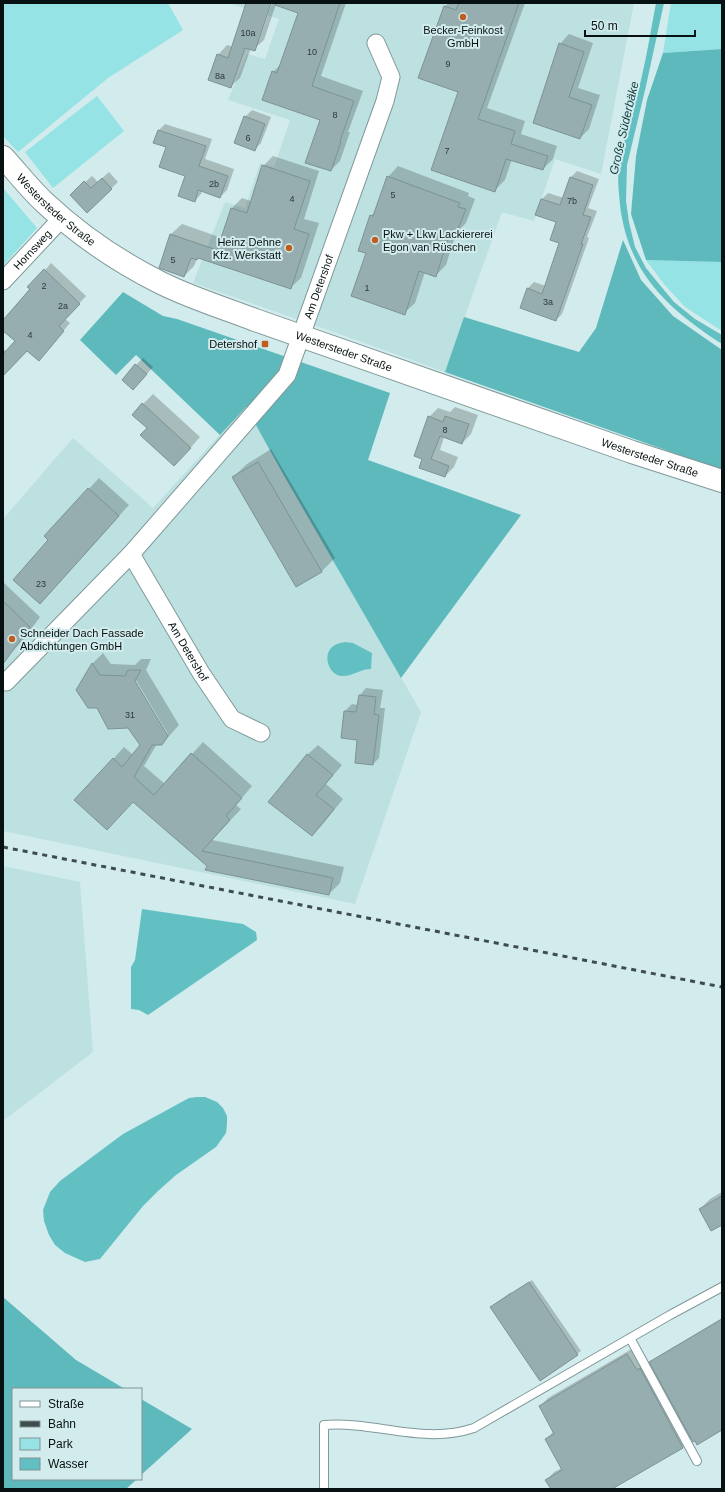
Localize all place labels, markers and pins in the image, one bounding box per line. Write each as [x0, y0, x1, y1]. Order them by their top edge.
marker: Becker-Feinkost GmbH [458, 12, 468, 22]
place label: Becker-Feinkost GmbH [423, 24, 503, 49]
place label: Pkw + Lkw Lackiererei Egon van Rüschen [383, 228, 493, 253]
marker: Pkw + Lkw Lackiererei Egon van Rüschen [370, 235, 380, 245]
place label: Heinz Dehne Kfz. Werkstatt [213, 236, 281, 261]
marker: Heinz Dehne Kfz. Werkstatt [284, 243, 294, 253]
place label: Detershof [209, 338, 258, 350]
marker: Detershof [260, 339, 270, 349]
place label: Schneider Dach Fassade Abdichtungen GmbH [20, 627, 144, 652]
marker: Schneider Dach Fassade Abdichtungen GmbH [7, 634, 17, 644]

